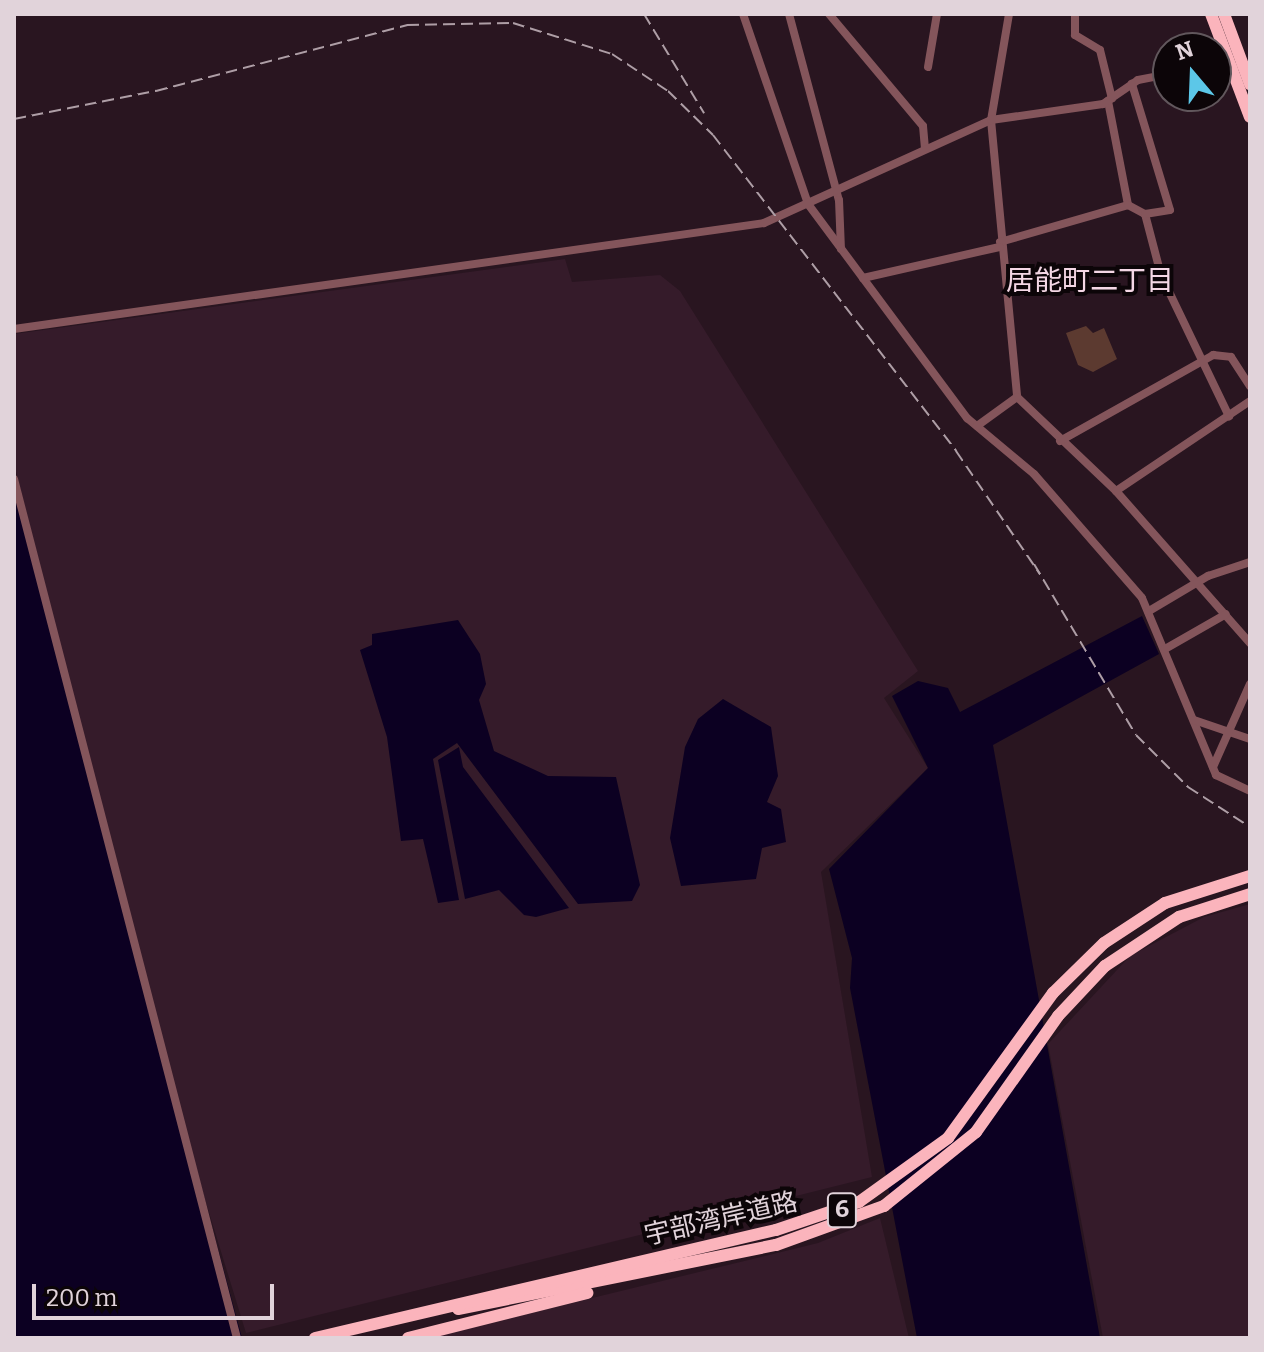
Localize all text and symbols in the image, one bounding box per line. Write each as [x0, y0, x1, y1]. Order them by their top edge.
north arrow [1152, 32, 1232, 112]
text: N [1172, 35, 1197, 66]
district label: 居能町二丁目 [1006, 264, 1174, 298]
street label: 宇部湾岸道路 [641, 1186, 801, 1252]
road number: 6 [826, 1190, 858, 1230]
scale bar [36, 1268, 278, 1318]
text: 200 m [46, 1284, 118, 1312]

